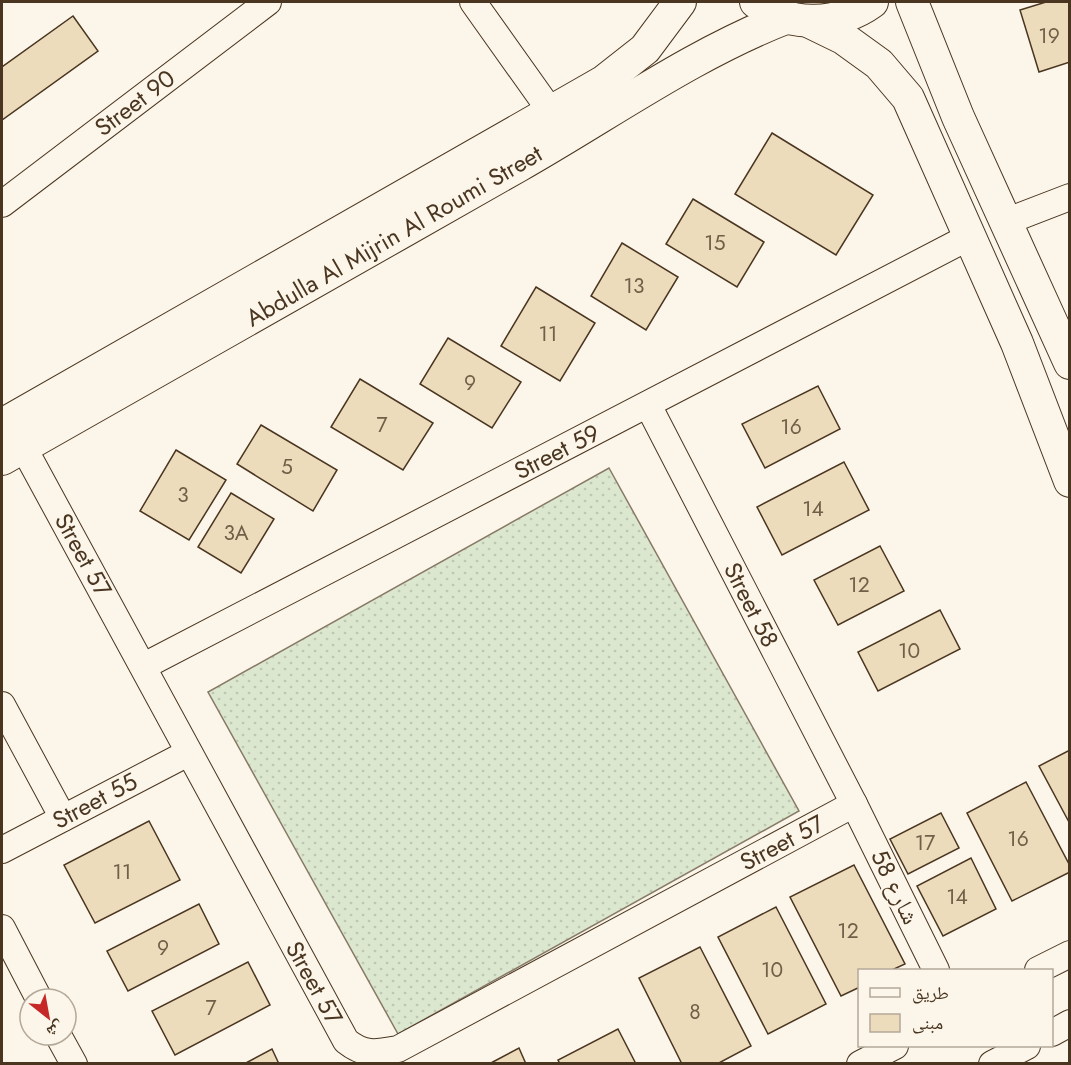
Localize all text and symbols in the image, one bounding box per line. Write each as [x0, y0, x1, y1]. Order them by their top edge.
house number: 19 [1038, 21, 1060, 51]
street label: Street 90 [87, 61, 182, 144]
street label: Abdulla Al Mijrin Al Roumi Street [239, 136, 549, 335]
house number: 15 [704, 228, 726, 258]
house number: 13 [624, 271, 644, 301]
house number: 11 [539, 319, 557, 349]
house number: 9 [464, 368, 476, 398]
house number: 7 [376, 410, 388, 440]
house number: 16 [780, 412, 802, 442]
street label: Street 59 [508, 415, 606, 488]
house number: 5 [281, 452, 293, 482]
house number: 3 [177, 480, 189, 510]
house number: 14 [802, 494, 824, 524]
street label: Street 57 [46, 507, 121, 603]
house number: 3A [223, 518, 249, 548]
street label: Street 58 [715, 556, 788, 653]
house number: 12 [848, 570, 870, 600]
house number: 10 [898, 636, 920, 666]
street label: Street 55 [46, 764, 143, 837]
street label: Street 57 [734, 806, 830, 879]
house number: 16 [1007, 824, 1029, 854]
house number: 17 [915, 828, 935, 858]
street label: شارع 58 [862, 843, 929, 930]
house number: 11 [113, 857, 131, 887]
house number: 14 [946, 882, 968, 912]
house number: 12 [837, 916, 859, 946]
house number: 9 [157, 933, 169, 963]
street label: Street 57 [277, 935, 352, 1031]
house number: 10 [761, 955, 783, 985]
legend [858, 969, 1053, 1047]
text: طريق [912, 980, 949, 1006]
north arrow [18, 987, 78, 1047]
house number: 7 [205, 993, 217, 1023]
house number: 8 [689, 997, 701, 1027]
text: مبنى [912, 1010, 943, 1036]
text: ش [42, 1015, 69, 1044]

